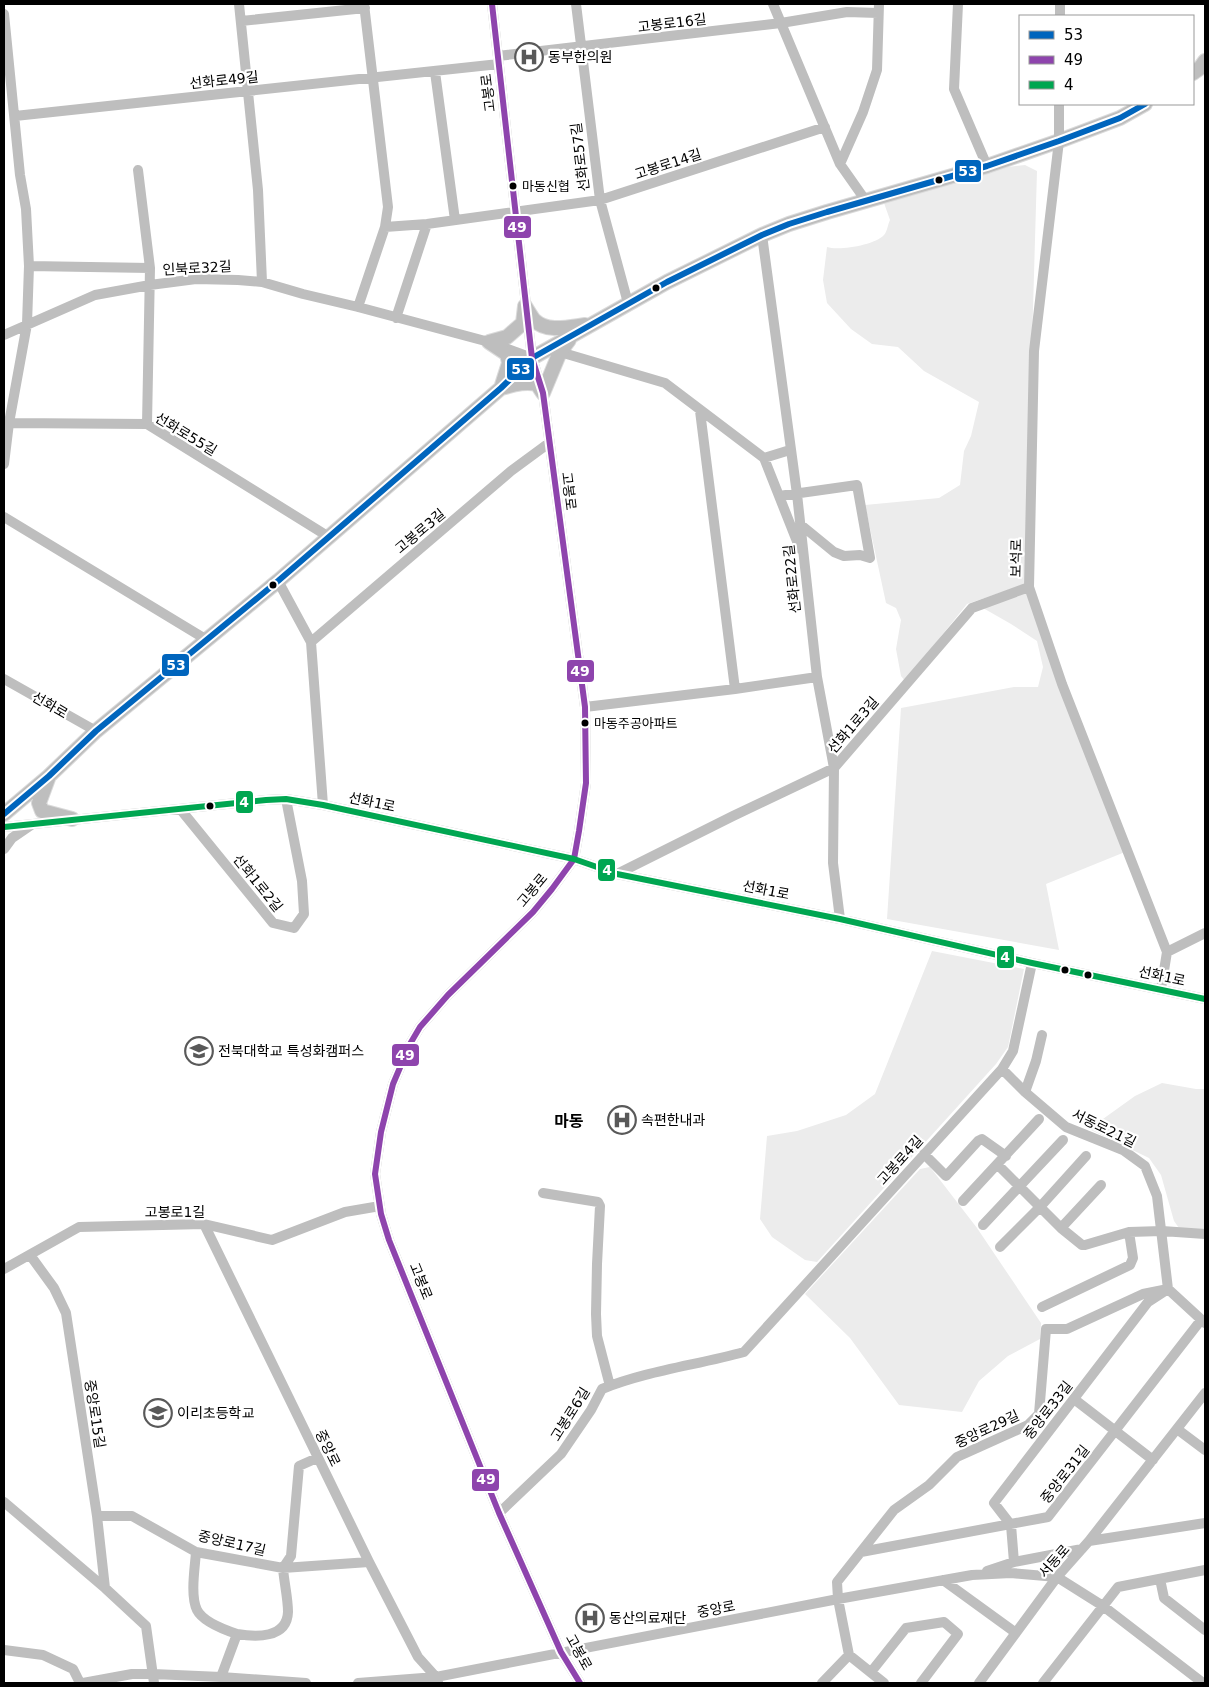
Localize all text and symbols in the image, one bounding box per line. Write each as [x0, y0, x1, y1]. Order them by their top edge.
street label: 고봉로16길 [637, 11, 707, 35]
legend [1019, 15, 1194, 105]
text: 53 [1064, 26, 1083, 44]
hospital icon: 동부한의원 [514, 42, 544, 72]
place label: 동부한의원 [548, 49, 612, 65]
text: 49 [1064, 51, 1083, 69]
street label: 선화로49길 [189, 68, 259, 92]
street label: 고봉로 [478, 73, 498, 113]
text: 4 [1064, 76, 1074, 94]
street label: 선화로57길 [568, 122, 592, 192]
street label: 고봉로14길 [633, 146, 703, 182]
line badge: 53 [954, 159, 982, 183]
text: 53 [958, 163, 978, 179]
unlabelled marker [934, 175, 944, 185]
place label: 마동신협 [522, 179, 570, 194]
marker: 마동신협 [508, 181, 518, 191]
line badge: 49 [503, 215, 532, 239]
text: 49 [507, 219, 527, 235]
street label: 인북로32길 [162, 258, 232, 278]
unlabelled marker [651, 283, 661, 293]
line badge: 53 [506, 357, 535, 381]
text: 53 [511, 361, 531, 377]
street label: 선화로55길 [152, 409, 220, 459]
street label: 고봉로 [559, 471, 579, 511]
street label: 고봉로3길 [392, 505, 448, 557]
street label: 보석로 [1008, 538, 1024, 577]
street label: 선화로22길 [780, 544, 804, 614]
unlabelled marker [268, 580, 278, 590]
line badge: 53 [161, 653, 190, 677]
text: 53 [166, 657, 186, 673]
line badge: 49 [566, 659, 595, 683]
text: 49 [570, 663, 590, 679]
street label: 선화로 [29, 688, 71, 722]
street label: 선화1로3길 [824, 694, 882, 756]
place label: 마동주공아파트 [594, 716, 678, 731]
marker: 마동주공아파트 [580, 718, 590, 728]
street label: 선화1로 [347, 789, 397, 815]
line badge: 4 [235, 790, 254, 814]
text: 4 [239, 794, 249, 810]
unlabelled marker [205, 801, 215, 811]
street label: 선화1로2길 [230, 851, 286, 915]
line badge: 4 [597, 858, 616, 882]
text: 4 [602, 862, 612, 878]
street label: 고봉로 [513, 870, 551, 910]
street label: 선화1로 [741, 878, 791, 902]
line badge: 4 [996, 945, 1015, 969]
text: 4 [1000, 949, 1010, 965]
street label: 선화1로 [1137, 963, 1187, 989]
unlabelled marker [1060, 965, 1070, 975]
unlabelled marker [1083, 970, 1093, 980]
school or university icon: 전북대학교 특성화캠퍼스 [184, 1036, 214, 1066]
place label: 전북대학교 특성화캠퍼스 [218, 1043, 364, 1059]
line badge: 49 [391, 1043, 420, 1067]
text: 49 [395, 1047, 415, 1063]
hospital icon: 속편한내과 [607, 1105, 637, 1135]
street label: 서동로21길 [1069, 1106, 1139, 1150]
district label: 마동 [554, 1112, 584, 1131]
place label: 속편한내과 [641, 1112, 706, 1128]
street label: 고봉로4길 [874, 1132, 926, 1188]
street label: 고봉로1길 [145, 1204, 205, 1220]
street label: 고봉로 [406, 1260, 436, 1302]
street label: 중앙로33길 [1020, 1378, 1076, 1442]
street label: 중앙로15길 [82, 1379, 108, 1449]
street label: 고봉로6길 [547, 1384, 593, 1444]
school or university icon: 이리초등학교 [143, 1398, 173, 1428]
place label: 이리초등학교 [177, 1405, 254, 1421]
street label: 중앙로29길 [952, 1407, 1022, 1451]
street label: 중앙로 [312, 1427, 344, 1469]
street label: 중앙로31길 [1037, 1442, 1093, 1506]
line badge: 49 [471, 1468, 500, 1492]
text: 49 [476, 1471, 496, 1487]
street label: 중앙로17길 [196, 1527, 268, 1559]
street label: 서동로 [1035, 1541, 1073, 1581]
street label: 중앙로 [696, 1597, 737, 1621]
hospital icon: 동산의료재단 [575, 1603, 605, 1633]
place label: 동산의료재단 [609, 1610, 686, 1626]
street label: 고봉로 [563, 1631, 595, 1673]

